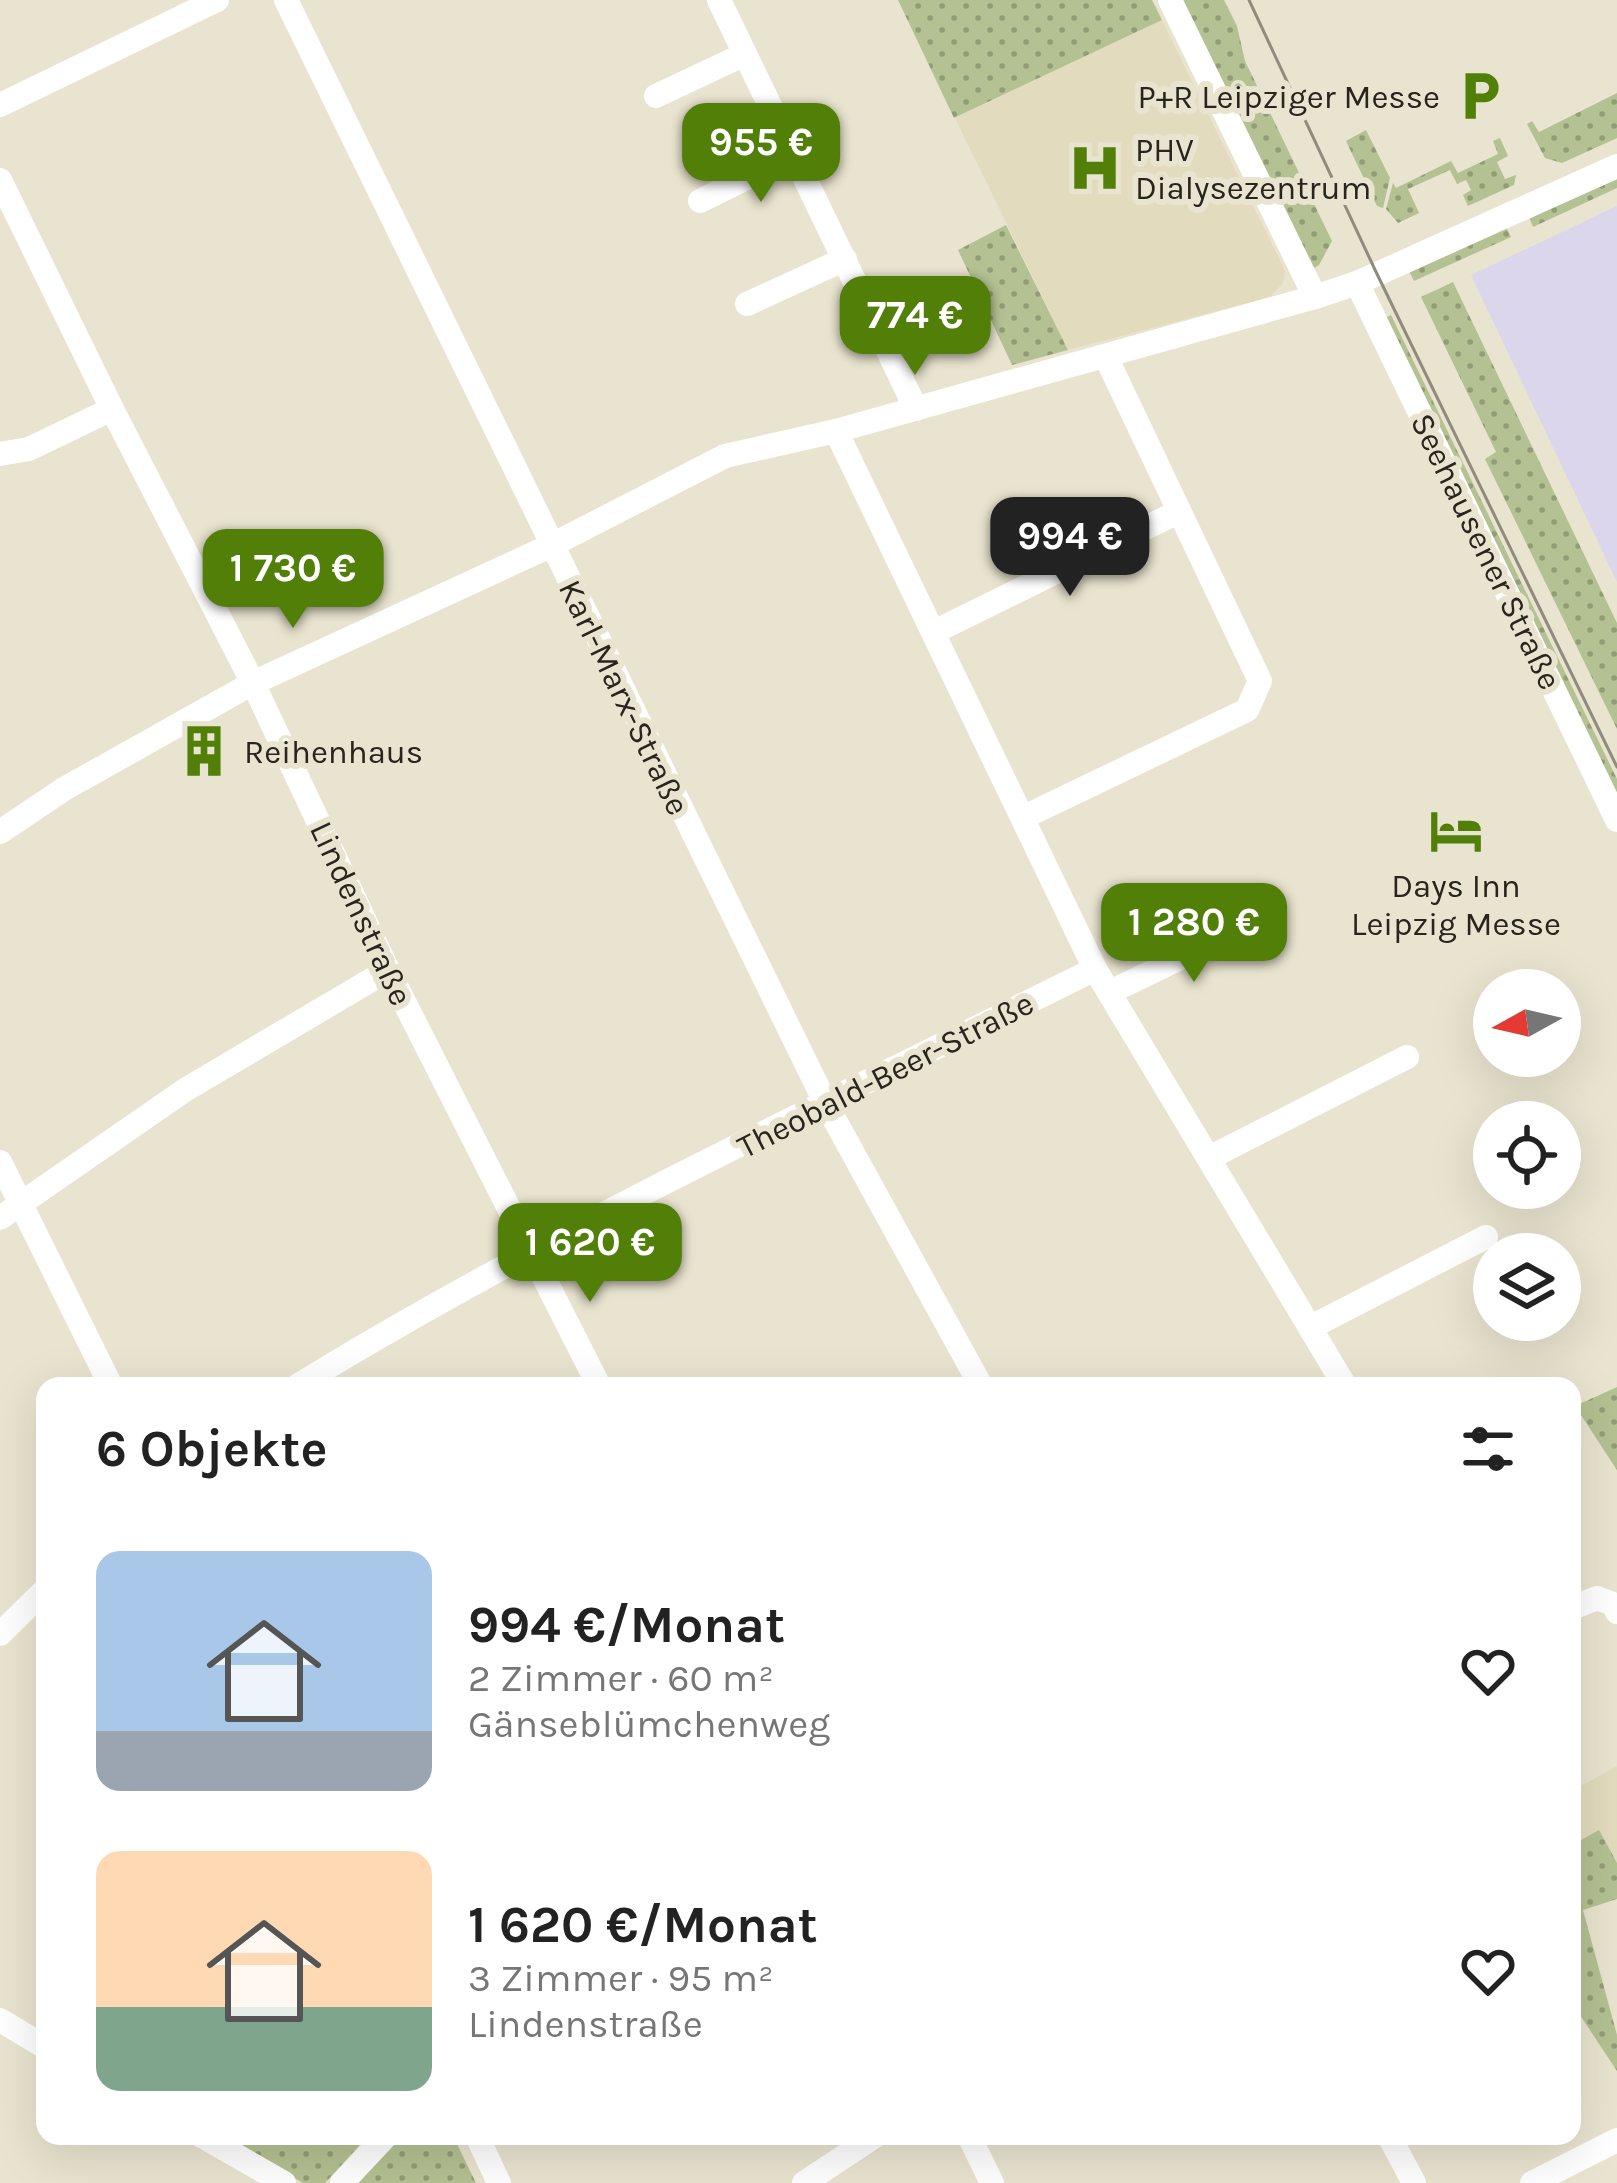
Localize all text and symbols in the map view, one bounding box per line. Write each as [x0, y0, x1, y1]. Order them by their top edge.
parking icon: P+R Leipziger Messe [1451, 67, 1509, 125]
place label: P+R Leipziger Messe [1138, 78, 1440, 116]
pin: 955 € [677, 103, 845, 205]
text: 955 € [709, 119, 813, 165]
place label: PHV Dialysezentrum [1135, 131, 1371, 207]
hospital icon: PHV Dialysezentrum [1066, 139, 1124, 197]
pin: 774 € [831, 276, 999, 378]
text: 774 € [867, 292, 963, 338]
street label: Seehausener Straße [1403, 407, 1569, 696]
pin: 994 € [986, 497, 1154, 599]
text: 994 € [1017, 513, 1123, 559]
pin: 1 730 € [182, 529, 404, 631]
text: 1 730 € [230, 545, 356, 591]
street label: Karl-Marx-Straße [551, 574, 697, 821]
building icon: Reihenhaus [175, 722, 233, 780]
place label: Reihenhaus [244, 733, 423, 771]
hotel icon: Days Inn Leipzig Messe [1427, 802, 1485, 860]
street label: Lindenstraße [302, 815, 420, 1011]
place label: Days Inn Leipzig Messe [1351, 867, 1561, 943]
pin: 1 280 € [1083, 883, 1305, 985]
text: 1 280 € [1128, 899, 1260, 945]
north arrow [1473, 969, 1581, 1077]
map controls [1473, 969, 1581, 1341]
street label: Theobald-Beer-Straße [731, 984, 1040, 1166]
button: locate [1473, 1101, 1581, 1209]
pin: 1 620 € [479, 1203, 701, 1305]
text: 1 620 € [525, 1219, 655, 1265]
button: layers [1473, 1233, 1581, 1341]
icon: filters [1455, 1416, 1521, 1482]
text: 6 Objekte [96, 1419, 327, 1479]
text: 994 €/Monat [468, 1595, 785, 1655]
icon: home [192, 1599, 336, 1743]
icon: heart [1455, 1638, 1521, 1704]
text: 2 Zimmer · 60 m² [468, 1655, 774, 1701]
text: Gänseblümchenweg [468, 1701, 830, 1747]
text: 1 620 €/Monat [468, 1895, 818, 1955]
icon: home [192, 1899, 336, 2043]
icon: heart [1455, 1938, 1521, 2004]
text: 3 Zimmer · 95 m² [468, 1955, 774, 2001]
text: Lindenstraße [468, 2001, 703, 2047]

